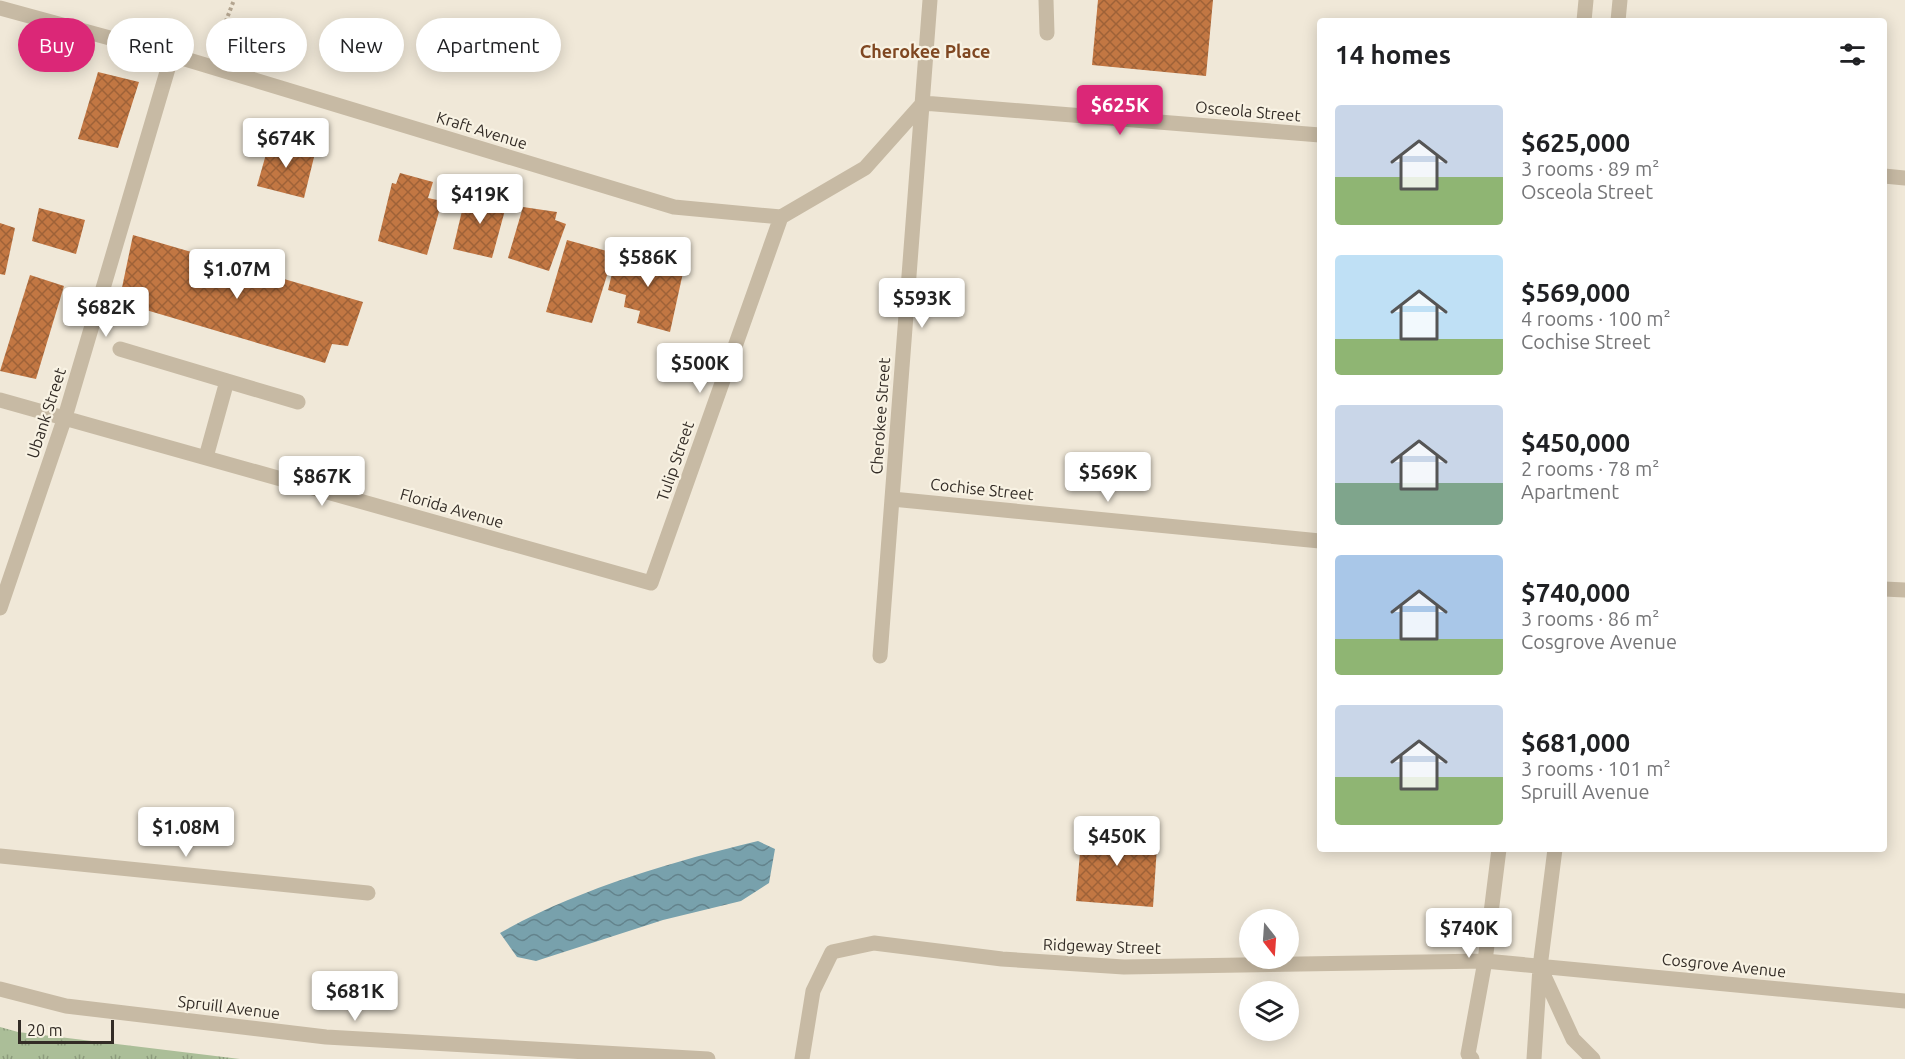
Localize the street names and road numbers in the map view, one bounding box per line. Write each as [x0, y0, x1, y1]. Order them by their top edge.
street label: Osceola Street [1195, 97, 1302, 125]
street label: Kraft Avenue [434, 108, 530, 152]
street label: Cherokee Street [867, 356, 893, 475]
street label: Ubank Street [23, 365, 69, 461]
street label: Tulip Street [653, 418, 697, 503]
street label: Cochise Street [929, 475, 1035, 503]
street label: Florida Avenue [398, 485, 506, 531]
street label: Ridgeway Street [1043, 935, 1162, 957]
street label: Cosgrove Avenue [1661, 950, 1787, 980]
street label: Spruill Avenue [177, 992, 281, 1022]

